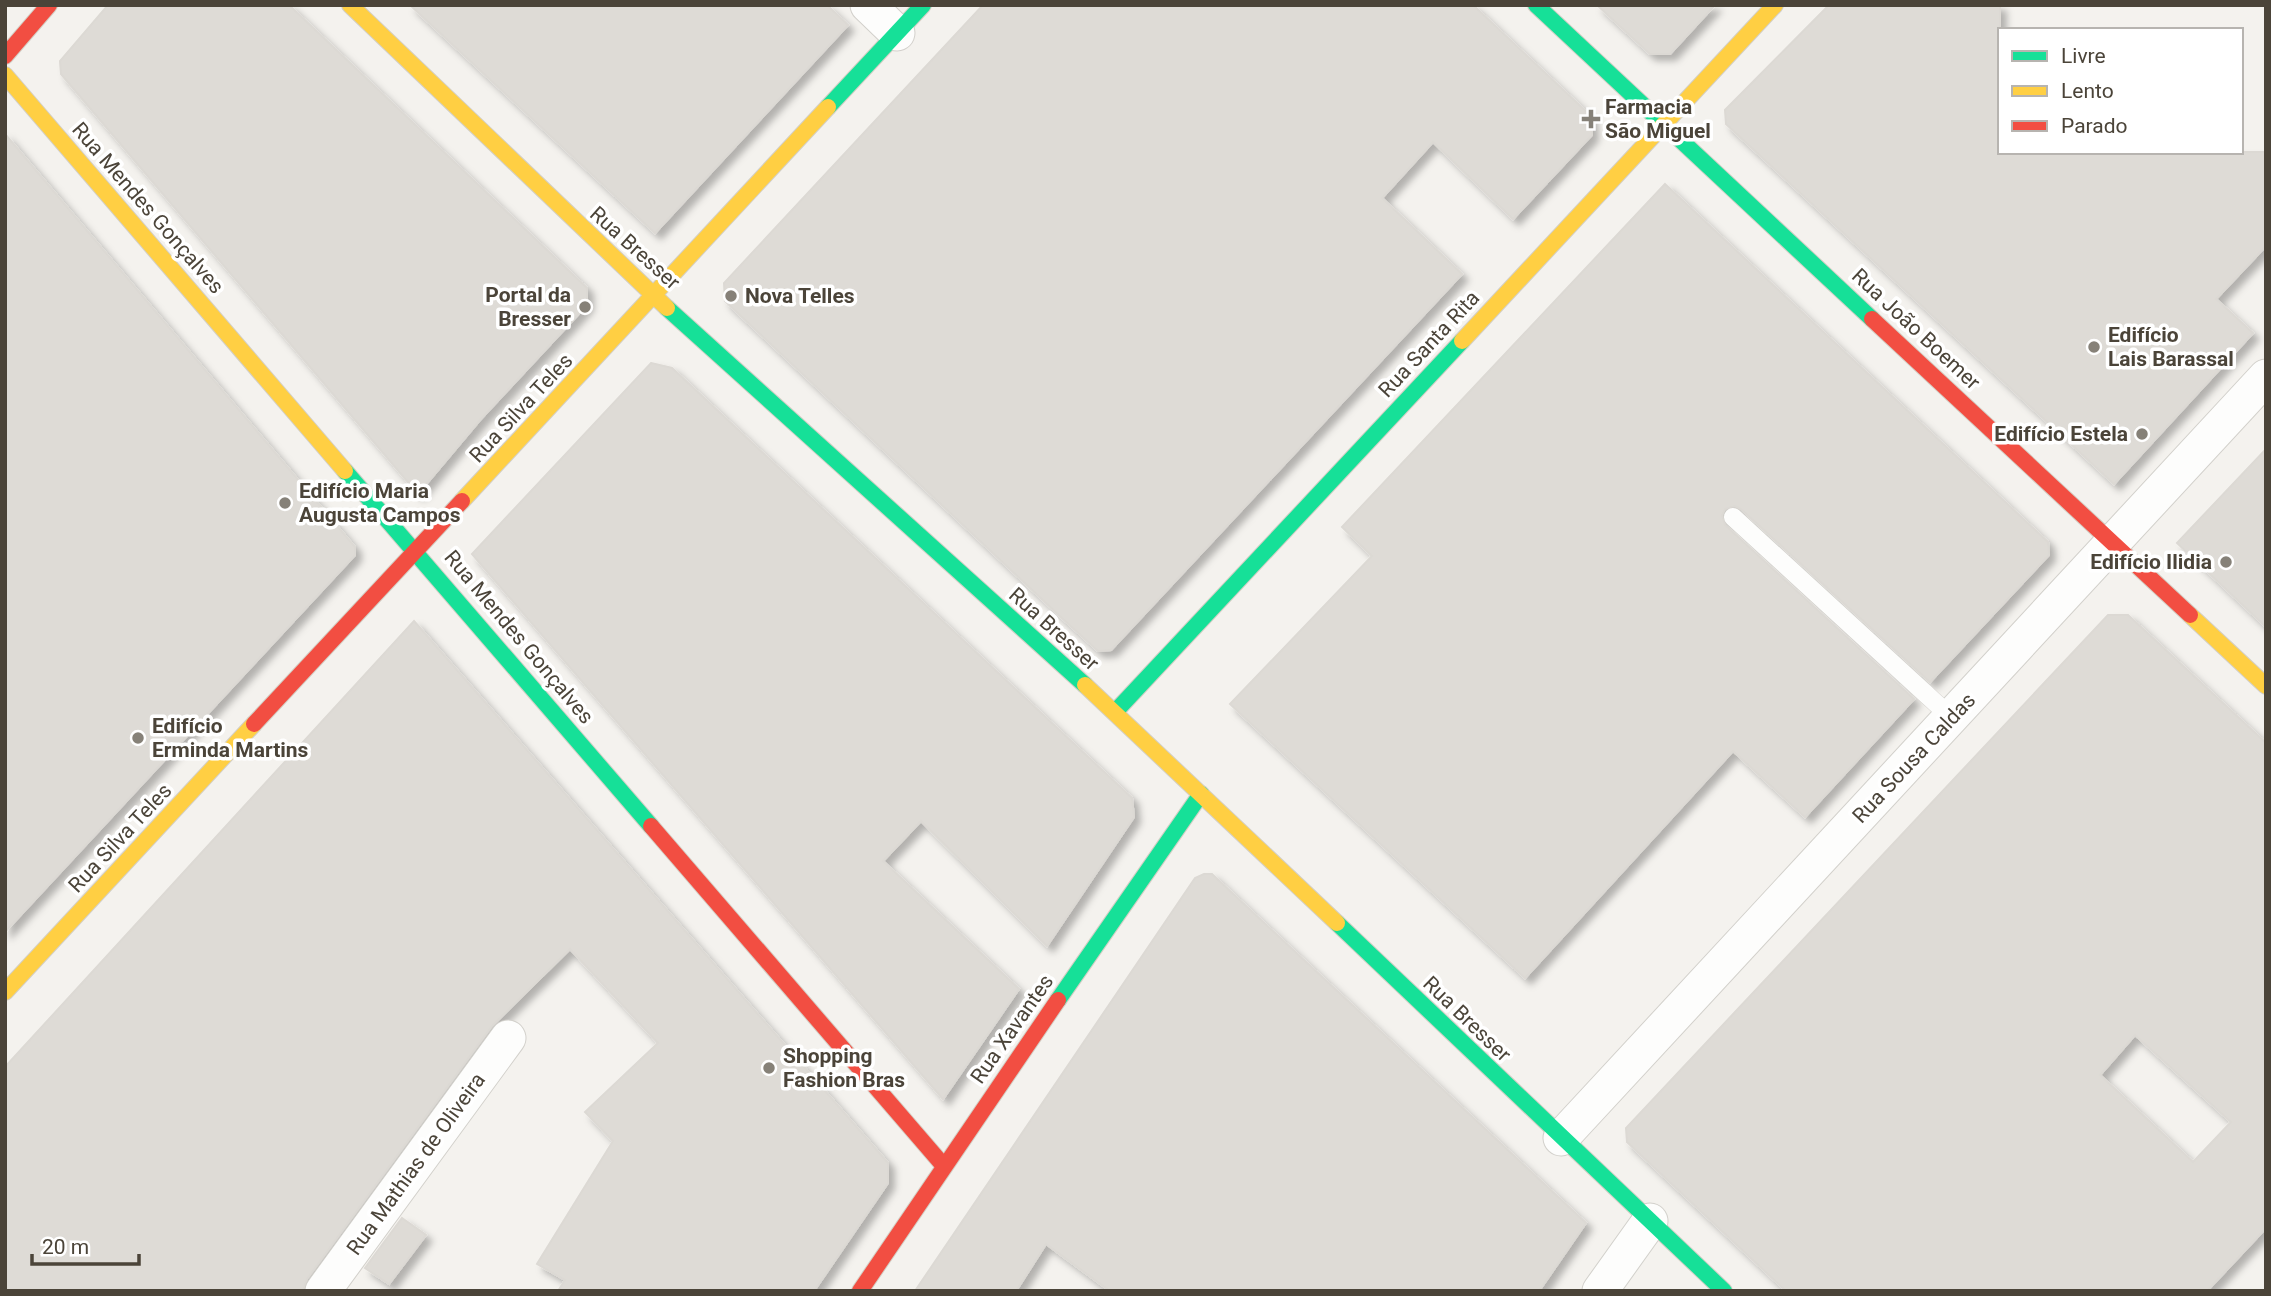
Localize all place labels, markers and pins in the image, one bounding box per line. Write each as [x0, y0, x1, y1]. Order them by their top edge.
place label: Farmacia São Miguel [1605, 95, 1711, 143]
marker: Farmacia São Miguel [1583, 111, 1599, 127]
place label: Portal da Bresser [485, 283, 571, 331]
place label: Nova Telles [745, 284, 855, 308]
marker: Nova Telles [723, 288, 739, 304]
marker: Portal da Bresser [577, 299, 593, 315]
place label: Edifício Lais Barassal [2108, 323, 2234, 371]
marker: Edifício Lais Barassal [2086, 339, 2102, 355]
place label: Edifício Estela [1994, 422, 2128, 446]
marker: Edifício Estela [2134, 426, 2150, 442]
place label: Edifício Maria Augusta Campos [299, 479, 461, 527]
marker: Edifício Maria Augusta Campos [277, 495, 293, 511]
place label: Edifício Ilidia [2090, 550, 2212, 574]
marker: Edifício Ilidia [2218, 554, 2234, 570]
place label: Edifício Erminda Martins [152, 714, 309, 762]
marker: Edifício Erminda Martins [130, 730, 146, 746]
place label: Shopping Fashion Bras [783, 1044, 905, 1092]
marker: Shopping Fashion Bras [761, 1060, 777, 1076]

